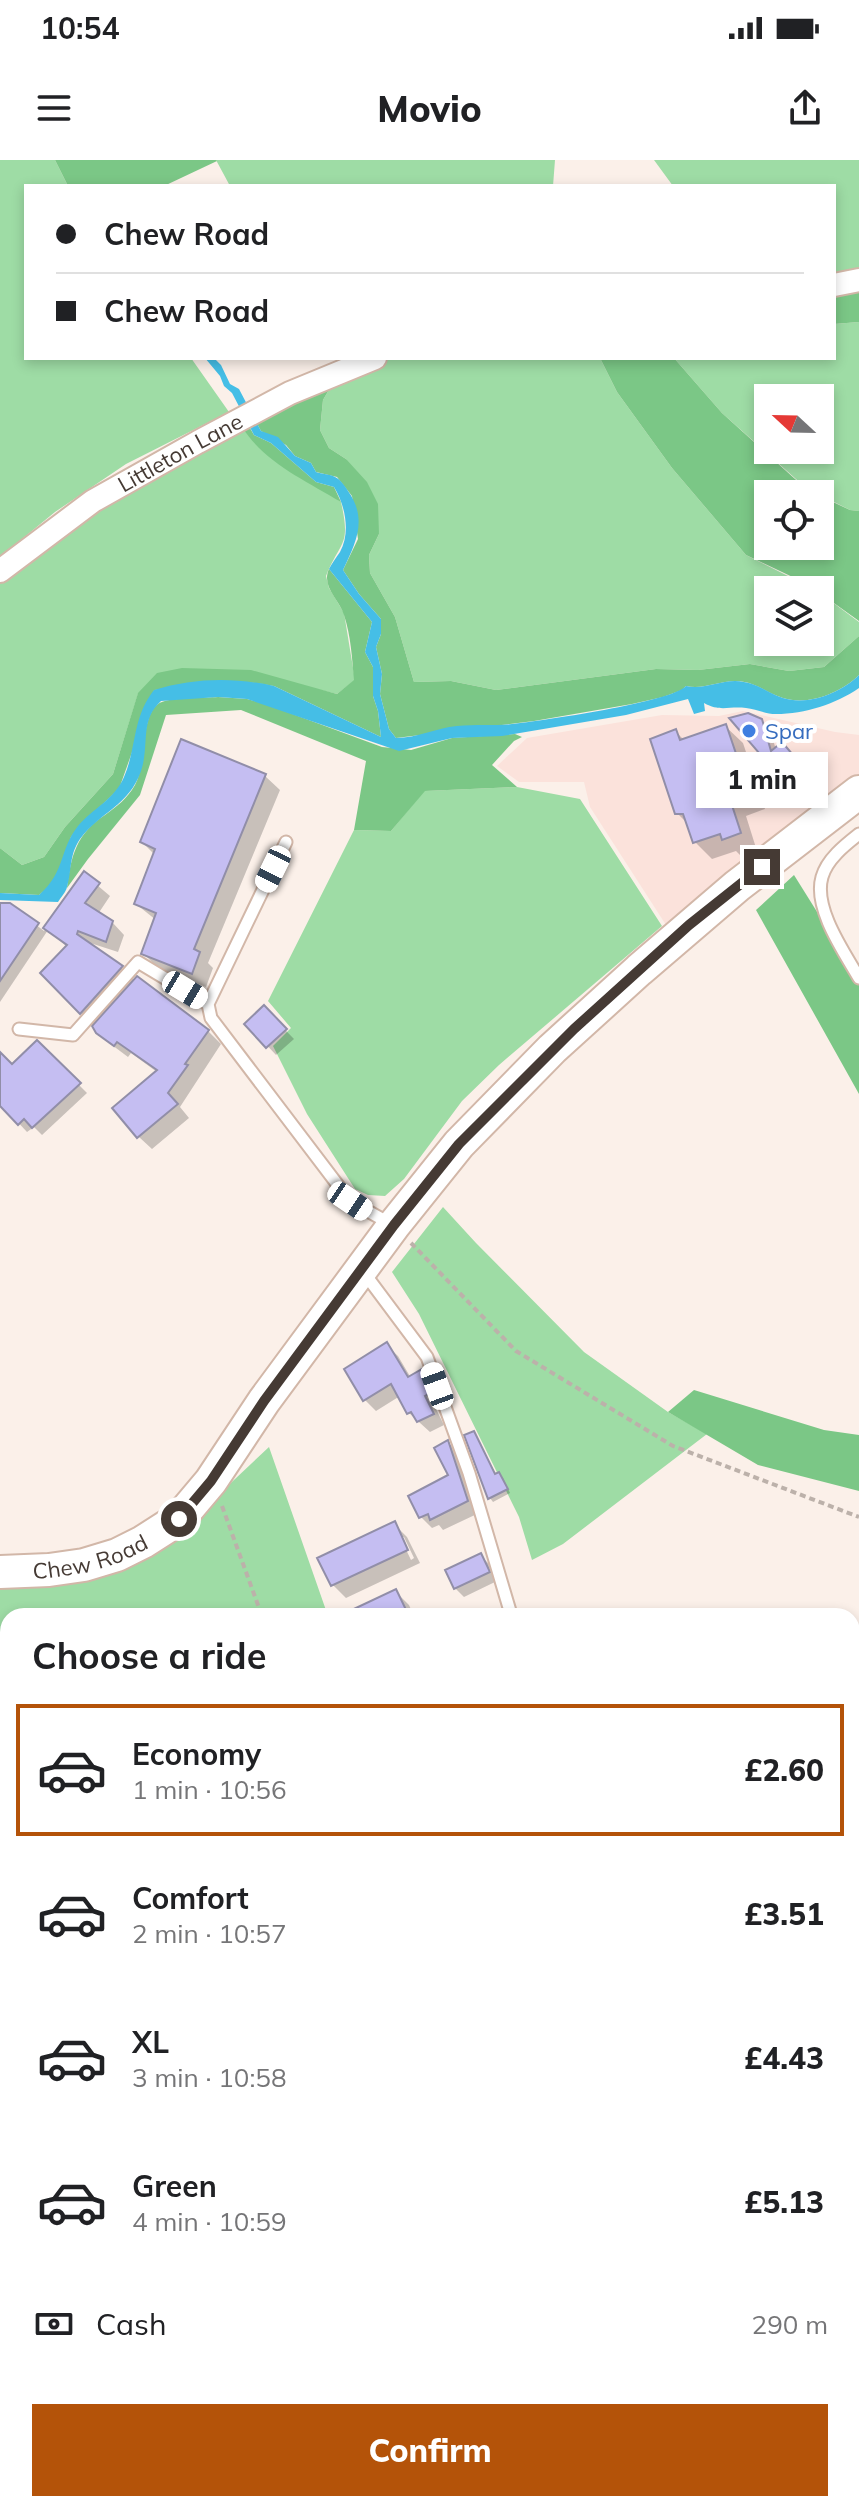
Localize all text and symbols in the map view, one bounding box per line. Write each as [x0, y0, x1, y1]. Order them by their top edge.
text: 10:54 [40, 9, 119, 47]
icon: menu [32, 86, 76, 130]
text: Movio [377, 86, 482, 131]
icon: share [783, 86, 827, 130]
text: Chew Road [104, 215, 269, 253]
text: Chew Road [104, 292, 269, 330]
north arrow [754, 384, 834, 464]
map controls [754, 384, 834, 656]
street label: Littleton Lane [113, 407, 247, 498]
button: locate [754, 480, 834, 560]
button: layers [754, 576, 834, 656]
place label: Spar [765, 717, 813, 745]
marker: Spar [740, 722, 758, 740]
callout: 1 min [696, 751, 828, 807]
text: 1 min [727, 763, 797, 796]
car [252, 842, 294, 896]
route end [744, 849, 780, 885]
car [158, 967, 212, 1013]
car [323, 1178, 377, 1224]
car [418, 1359, 456, 1413]
route start [161, 1501, 197, 1537]
street label: Chew Road [32, 1528, 152, 1585]
text: Choose a ride [32, 1633, 266, 1678]
icon: car [36, 1734, 108, 1806]
text: Economy [132, 1735, 261, 1773]
text: £2.60 [744, 1751, 824, 1789]
text: 1 min · 10:56 [132, 1773, 287, 1806]
icon: car [36, 1878, 108, 1950]
text: Comfort [132, 1879, 249, 1917]
text: £3.51 [744, 1895, 824, 1933]
text: 2 min · 10:57 [132, 1917, 287, 1950]
icon: car [36, 2022, 108, 2094]
text: XL [132, 2023, 169, 2061]
text: £4.43 [744, 2039, 824, 2077]
text: 3 min · 10:58 [132, 2061, 287, 2094]
icon: car [36, 2166, 108, 2238]
text: Green [132, 2167, 217, 2205]
text: £5.13 [744, 2183, 824, 2221]
text: 4 min · 10:59 [132, 2205, 287, 2238]
icon: cash [32, 2302, 76, 2346]
text: Cash [96, 2305, 167, 2343]
text: 290 m [752, 2308, 828, 2341]
button: Confirm [32, 2404, 828, 2496]

